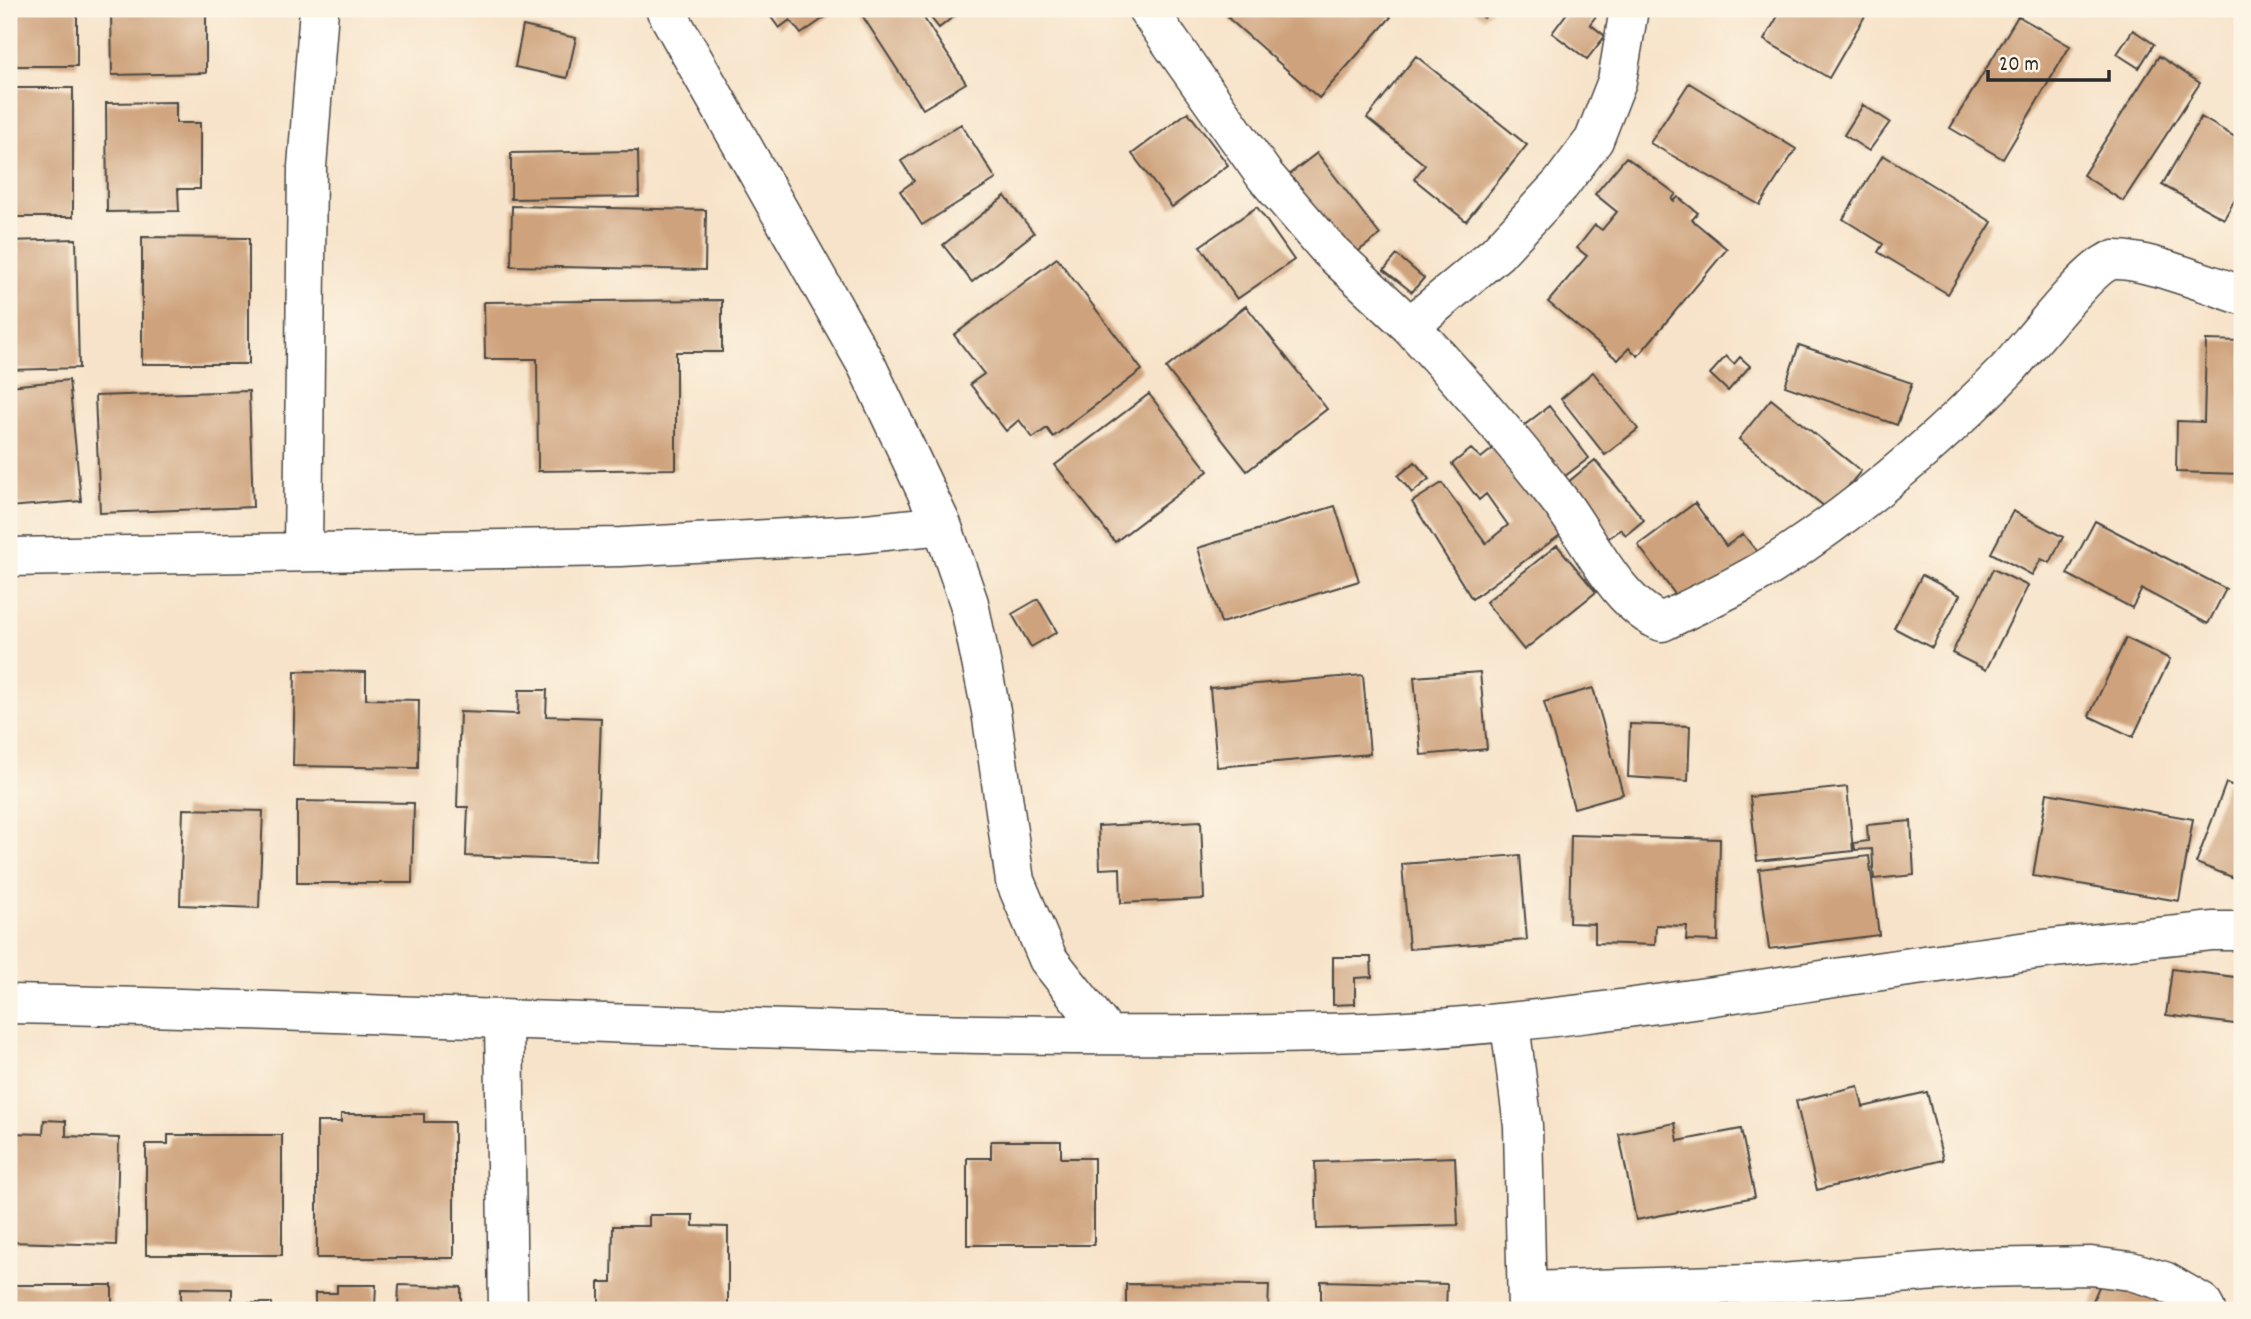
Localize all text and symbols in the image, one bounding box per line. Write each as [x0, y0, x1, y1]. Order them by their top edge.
scale bar [1988, 38, 2109, 82]
text: 20 m [1999, 51, 2039, 81]

